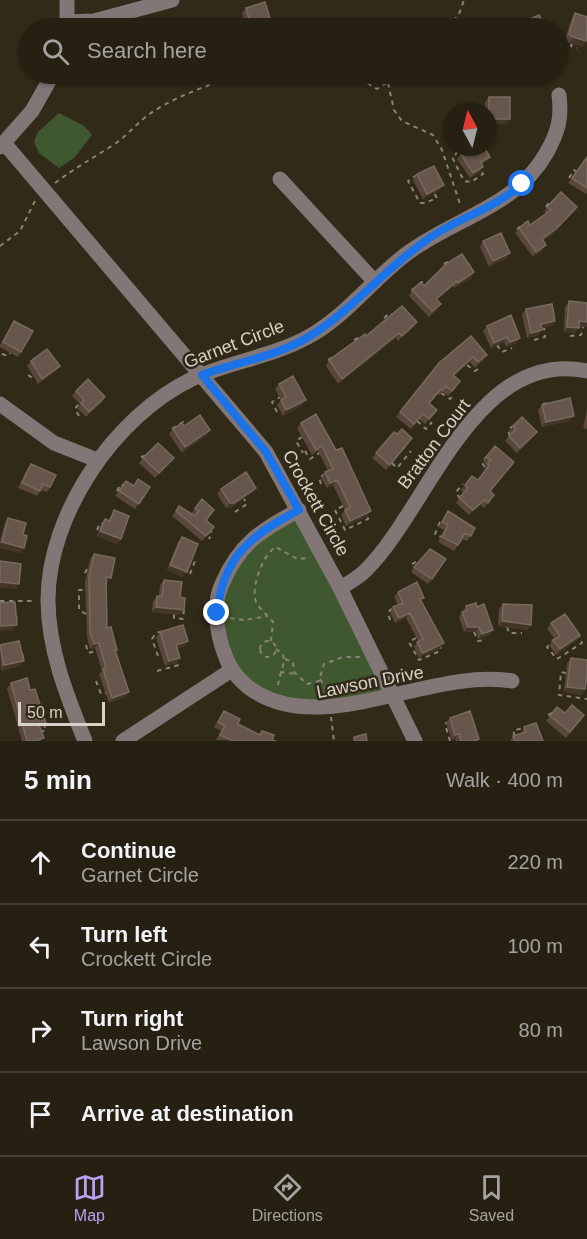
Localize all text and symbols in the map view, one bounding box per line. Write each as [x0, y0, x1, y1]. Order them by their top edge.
search box [18, 18, 569, 84]
icon: search [39, 35, 72, 68]
text: Search here [87, 38, 207, 63]
north arrow [443, 102, 497, 156]
route start [508, 170, 534, 196]
street label: Garnet Circle [181, 316, 287, 372]
street label: Bratton Court [394, 395, 474, 493]
street label: Crockett Circle [279, 447, 353, 559]
route end [203, 599, 229, 625]
street label: Lawson Drive [315, 662, 425, 702]
scale bar [18, 699, 105, 726]
text: 50 m [27, 704, 63, 721]
text: 5 min [24, 765, 92, 795]
text: Walk · 400 m [446, 769, 563, 791]
text: Continue [81, 838, 176, 863]
icon: ahead [24, 846, 57, 879]
text: 220 m [507, 851, 563, 873]
text: Garnet Circle [81, 864, 199, 886]
text: Turn left [81, 922, 167, 947]
icon: left [24, 930, 57, 963]
text: 100 m [507, 935, 563, 957]
text: Crockett Circle [81, 948, 212, 970]
text: Turn right [81, 1006, 183, 1031]
icon: right [24, 1014, 57, 1047]
text: 80 m [519, 1019, 563, 1041]
text: Lawson Drive [81, 1032, 202, 1054]
icon: arrive [24, 1098, 57, 1131]
text: Arrive at destination [81, 1101, 294, 1126]
tab: Map [73, 1171, 106, 1225]
tab: Directions [252, 1171, 323, 1225]
tab: Saved [469, 1171, 514, 1225]

